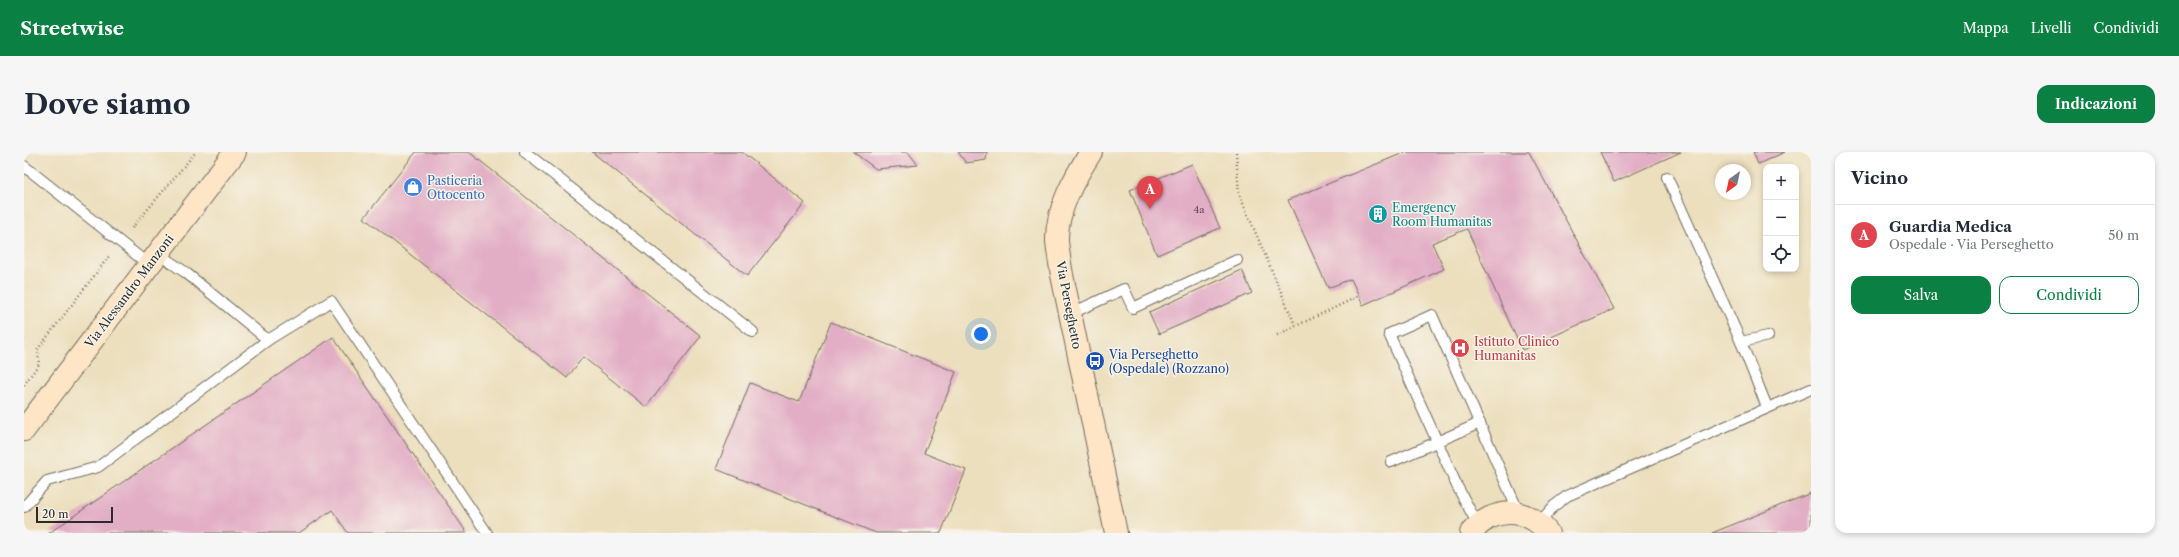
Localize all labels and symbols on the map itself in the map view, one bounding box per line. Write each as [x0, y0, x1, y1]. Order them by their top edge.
north arrow [1715, 164, 1751, 200]
place label: Pasticeria Ottocento [427, 173, 485, 202]
shop icon: Pasticeria Ottocento [402, 176, 424, 198]
pin: A [1137, 176, 1163, 209]
place label: Emergency Room Humanitas [1392, 200, 1492, 229]
house number: 4a [1193, 203, 1205, 216]
building icon: Emergency Room Humanitas [1367, 203, 1389, 225]
street label: Via Alessandro Manzoni [81, 231, 177, 351]
street label: Via Perseghetto [1053, 259, 1085, 350]
your location [971, 324, 991, 344]
place label: Istituto Clinico Humanitas [1474, 334, 1559, 363]
hospital icon: Istituto Clinico Humanitas [1449, 337, 1471, 359]
place label: Via Perseghetto (Ospedale) (Rozzano) [1108, 347, 1229, 376]
bus stop icon: Via Perseghetto (Ospedale) (Rozzano) [1084, 350, 1106, 372]
scale bar [36, 505, 113, 524]

